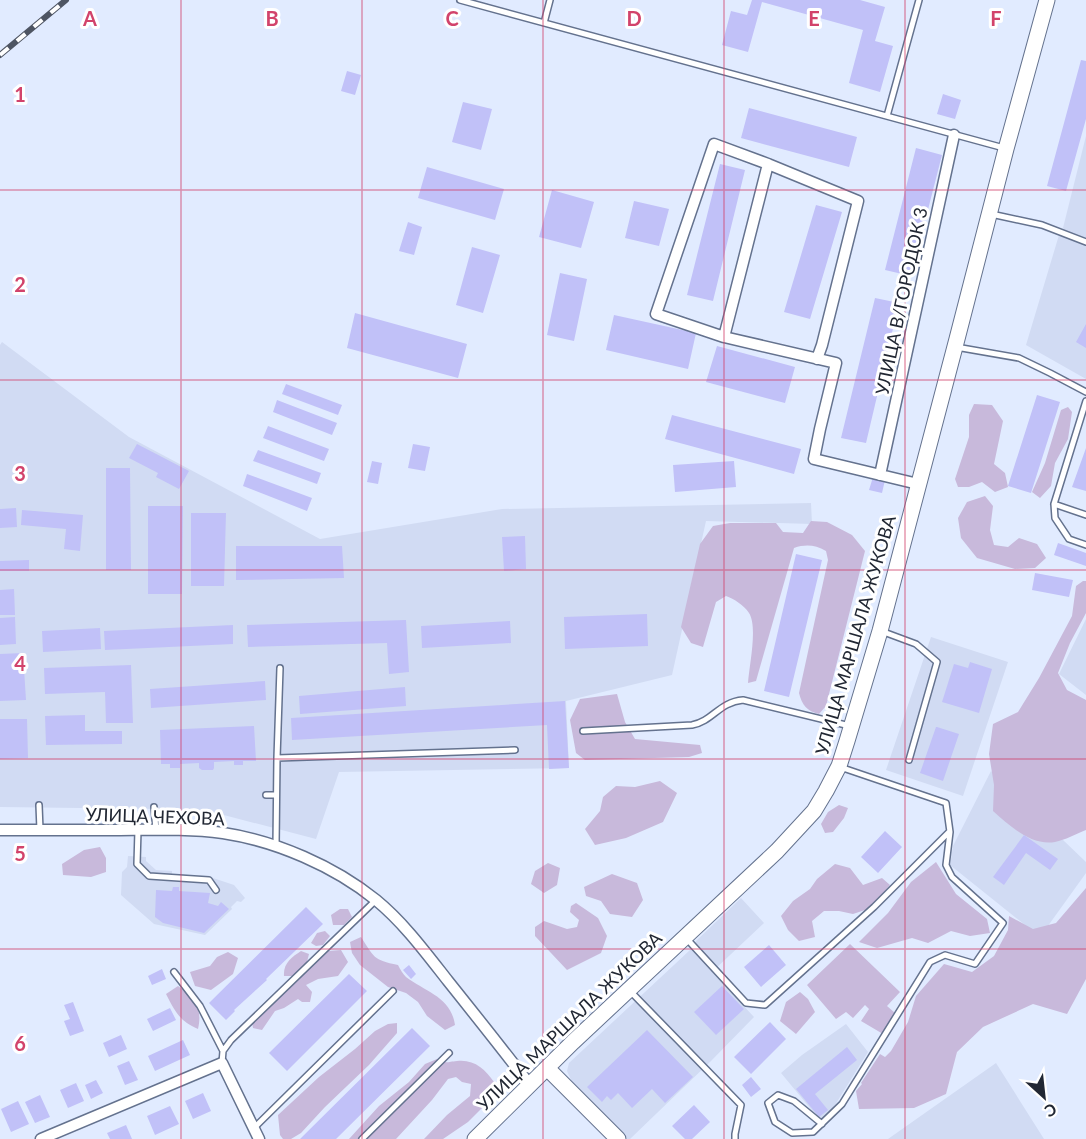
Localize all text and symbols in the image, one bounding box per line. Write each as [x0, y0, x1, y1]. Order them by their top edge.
text: A [82, 6, 97, 30]
text: B [265, 6, 279, 30]
text: C [445, 6, 459, 30]
text: D [626, 6, 642, 30]
text: E [808, 6, 820, 30]
text: F [990, 6, 1002, 30]
text: 1 [14, 82, 26, 106]
street label: УЛИЦА В/ГОРОДОК 3 [870, 205, 932, 397]
text: 2 [14, 272, 26, 296]
text: 3 [14, 461, 26, 485]
street label: УЛИЦА МАРШАЛА ЖУКОВА [810, 512, 900, 757]
text: 4 [14, 651, 26, 675]
street label: УЛИЦА ЧЕХОВА [85, 803, 226, 829]
text: 5 [14, 841, 26, 865]
street label: УЛИЦА МАРШАЛА ЖУКОВА [472, 926, 667, 1115]
text: 6 [14, 1031, 26, 1055]
north arrow [1014, 1067, 1074, 1127]
text: С [1042, 1100, 1060, 1122]

